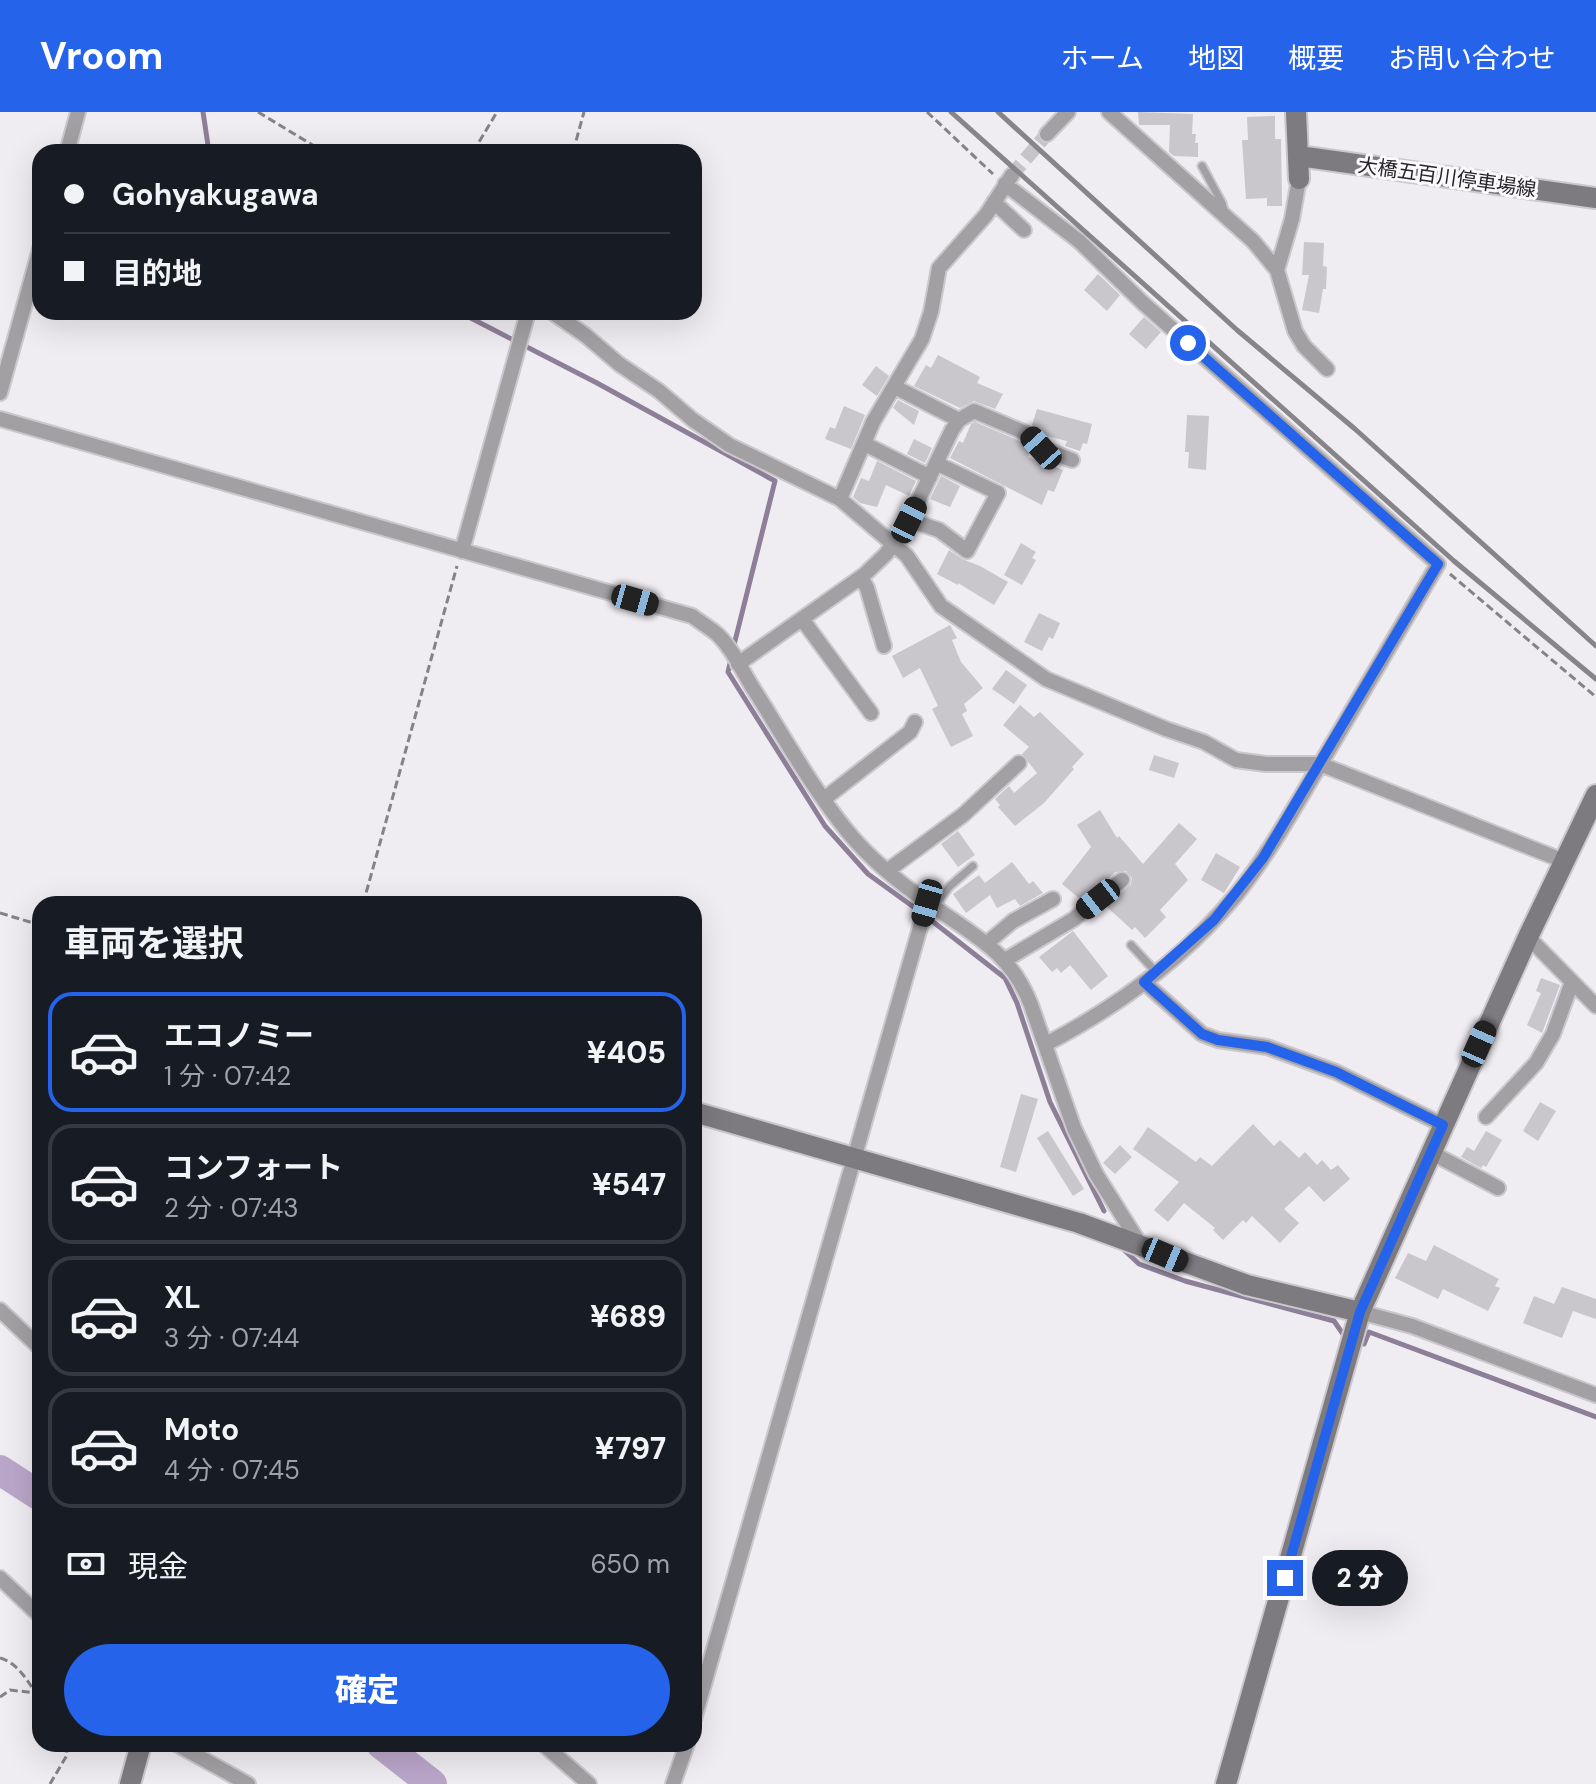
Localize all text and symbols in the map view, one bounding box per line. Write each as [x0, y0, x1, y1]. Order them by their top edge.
text: Vroom [40, 31, 163, 81]
text: ホーム [1061, 40, 1144, 77]
text: 地図 [1188, 40, 1244, 77]
text: 概要 [1288, 40, 1344, 77]
text: お問い合わせ [1388, 40, 1556, 77]
street label: 大橋五百川停車場線 [1356, 152, 1538, 202]
text: Gohyakugawa [112, 175, 319, 214]
text: 目的地 [112, 254, 202, 293]
route start [1170, 325, 1206, 361]
car [1016, 422, 1066, 474]
car [888, 493, 930, 547]
car [609, 582, 661, 618]
car [1072, 875, 1124, 923]
car [909, 877, 945, 929]
text: 車両を選択 [64, 920, 244, 967]
icon: car [68, 1016, 140, 1088]
text: エコノミー [164, 1016, 314, 1055]
car [1458, 1017, 1500, 1071]
text: ¥405 [587, 1033, 666, 1072]
text: 1 分 · 07:42 [164, 1059, 291, 1093]
icon: car [68, 1148, 140, 1220]
text: コンフォート [164, 1148, 343, 1187]
text: ¥547 [592, 1165, 666, 1204]
text: 2 分 · 07:43 [164, 1191, 299, 1225]
car [1138, 1235, 1192, 1275]
text: XL [164, 1278, 201, 1317]
icon: car [68, 1280, 140, 1352]
text: ¥689 [590, 1297, 666, 1336]
text: 3 分 · 07:44 [164, 1321, 299, 1355]
text: Moto [164, 1410, 239, 1449]
icon: car [68, 1412, 140, 1484]
text: ¥797 [595, 1429, 666, 1468]
text: 4 分 · 07:45 [164, 1453, 300, 1487]
icon: cash [64, 1542, 108, 1586]
text: 現金 [128, 1547, 188, 1586]
text: 650 m [590, 1547, 670, 1581]
callout: 2 分 [1313, 1550, 1409, 1606]
route end [1267, 1560, 1303, 1596]
text: 2 分 [1336, 1561, 1384, 1595]
button: 確定 [64, 1644, 670, 1736]

